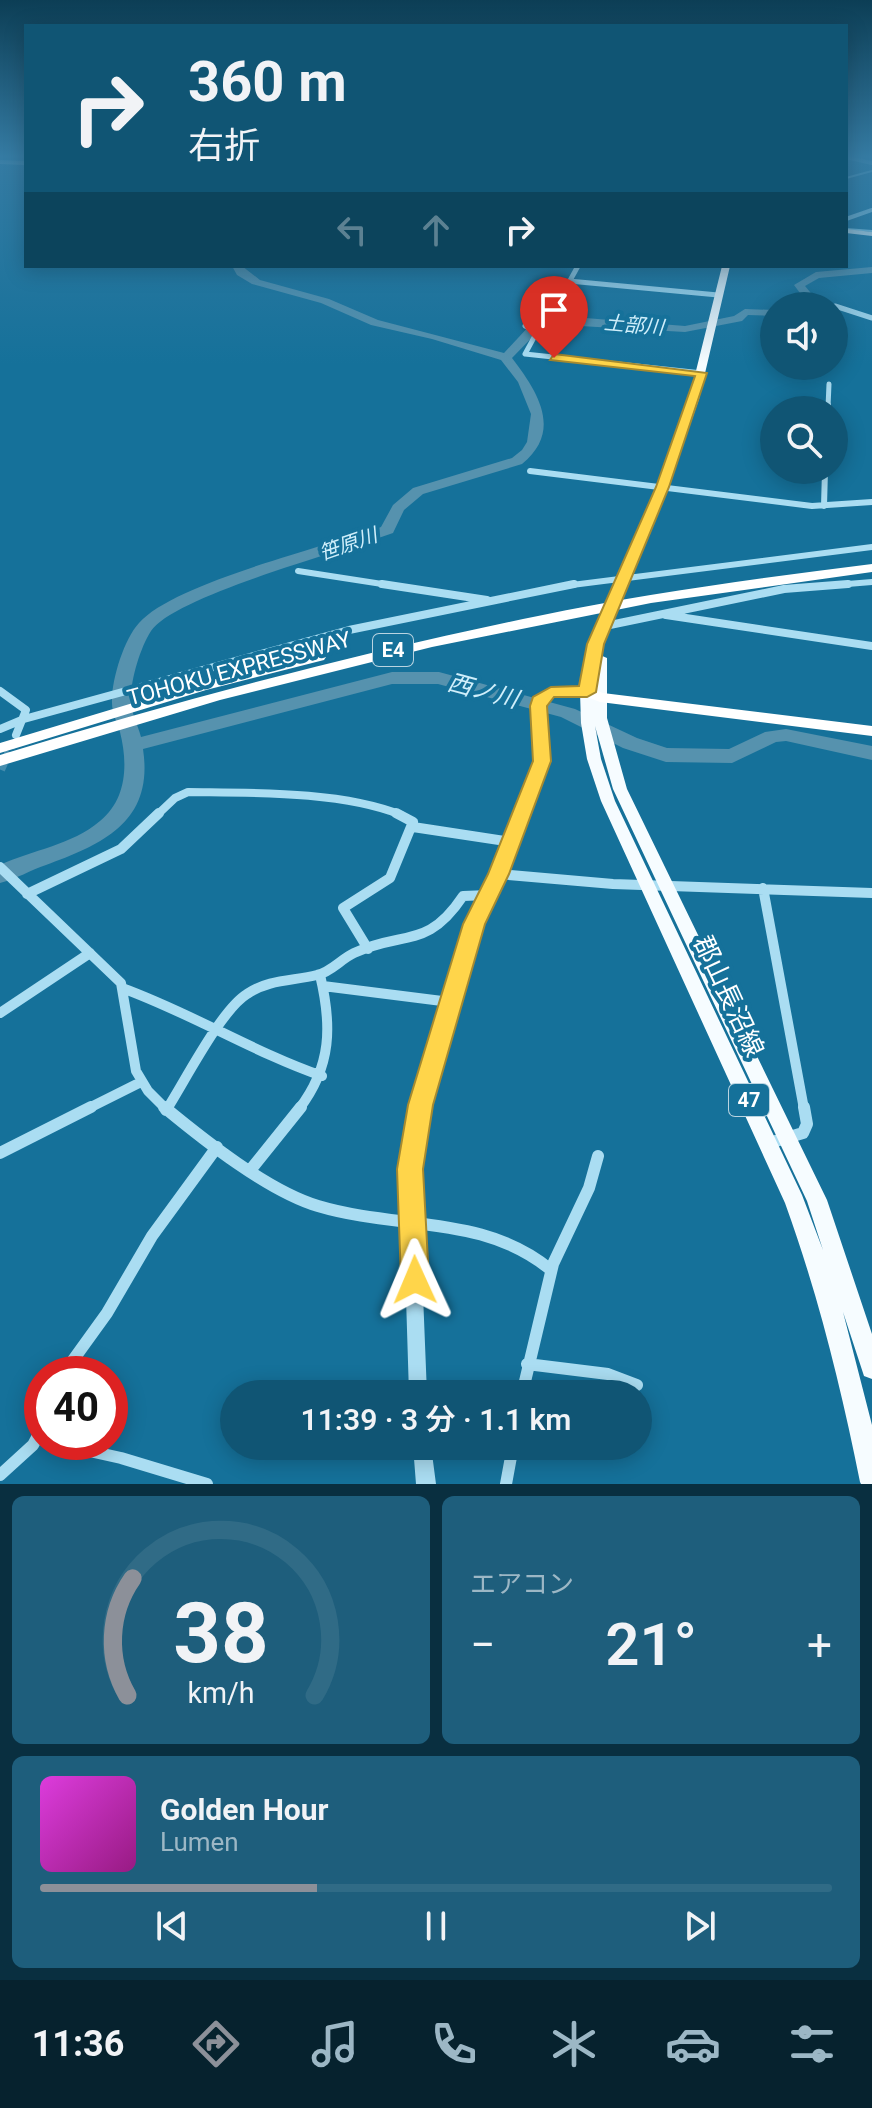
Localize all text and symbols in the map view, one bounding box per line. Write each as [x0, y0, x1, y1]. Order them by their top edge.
text: 360 m [188, 49, 347, 115]
icon: right [56, 56, 160, 160]
text: 右折 [188, 125, 260, 167]
icon: left [330, 208, 374, 252]
icon: ahead [414, 208, 458, 252]
icon: right [498, 208, 542, 252]
pin [520, 276, 588, 358]
icon: arrive [532, 288, 576, 332]
map controls [760, 292, 848, 484]
button: sound [760, 292, 848, 380]
water label: 土部川 [603, 310, 667, 340]
button: search [760, 396, 848, 484]
water label: 笹原川 [316, 522, 382, 565]
street label: TOHOKU EXPRESSWAY [125, 626, 354, 710]
road number: E4 [373, 634, 413, 666]
water label: 西ノ川 [445, 668, 524, 715]
street label: 郡山長沼線 [688, 931, 770, 1061]
road number: 47 [729, 1084, 769, 1116]
position arrow [373, 1238, 457, 1322]
speed limit sign: 40 [24, 1356, 128, 1460]
text: 11:39 · 3 分 · 1.1 km [301, 1402, 571, 1437]
text: エアコン [470, 1569, 574, 1599]
text: 38 [173, 1585, 269, 1682]
text: 21° [605, 1609, 697, 1680]
text: − [470, 1619, 495, 1671]
text: + [807, 1619, 832, 1671]
text: km/h [187, 1676, 255, 1710]
text: Golden Hour [160, 1792, 329, 1827]
text: Lumen [160, 1827, 239, 1857]
icon: previous [150, 1904, 194, 1948]
icon: pause [414, 1904, 458, 1948]
icon: next [678, 1904, 722, 1948]
icon: directions [188, 2016, 244, 2072]
icon: music [307, 2016, 363, 2072]
icon: phone [426, 2016, 482, 2072]
icon: climate [546, 2016, 602, 2072]
icon: car [665, 2016, 721, 2072]
icon: filters [784, 2016, 840, 2072]
text: 11:36 [32, 2023, 124, 2065]

